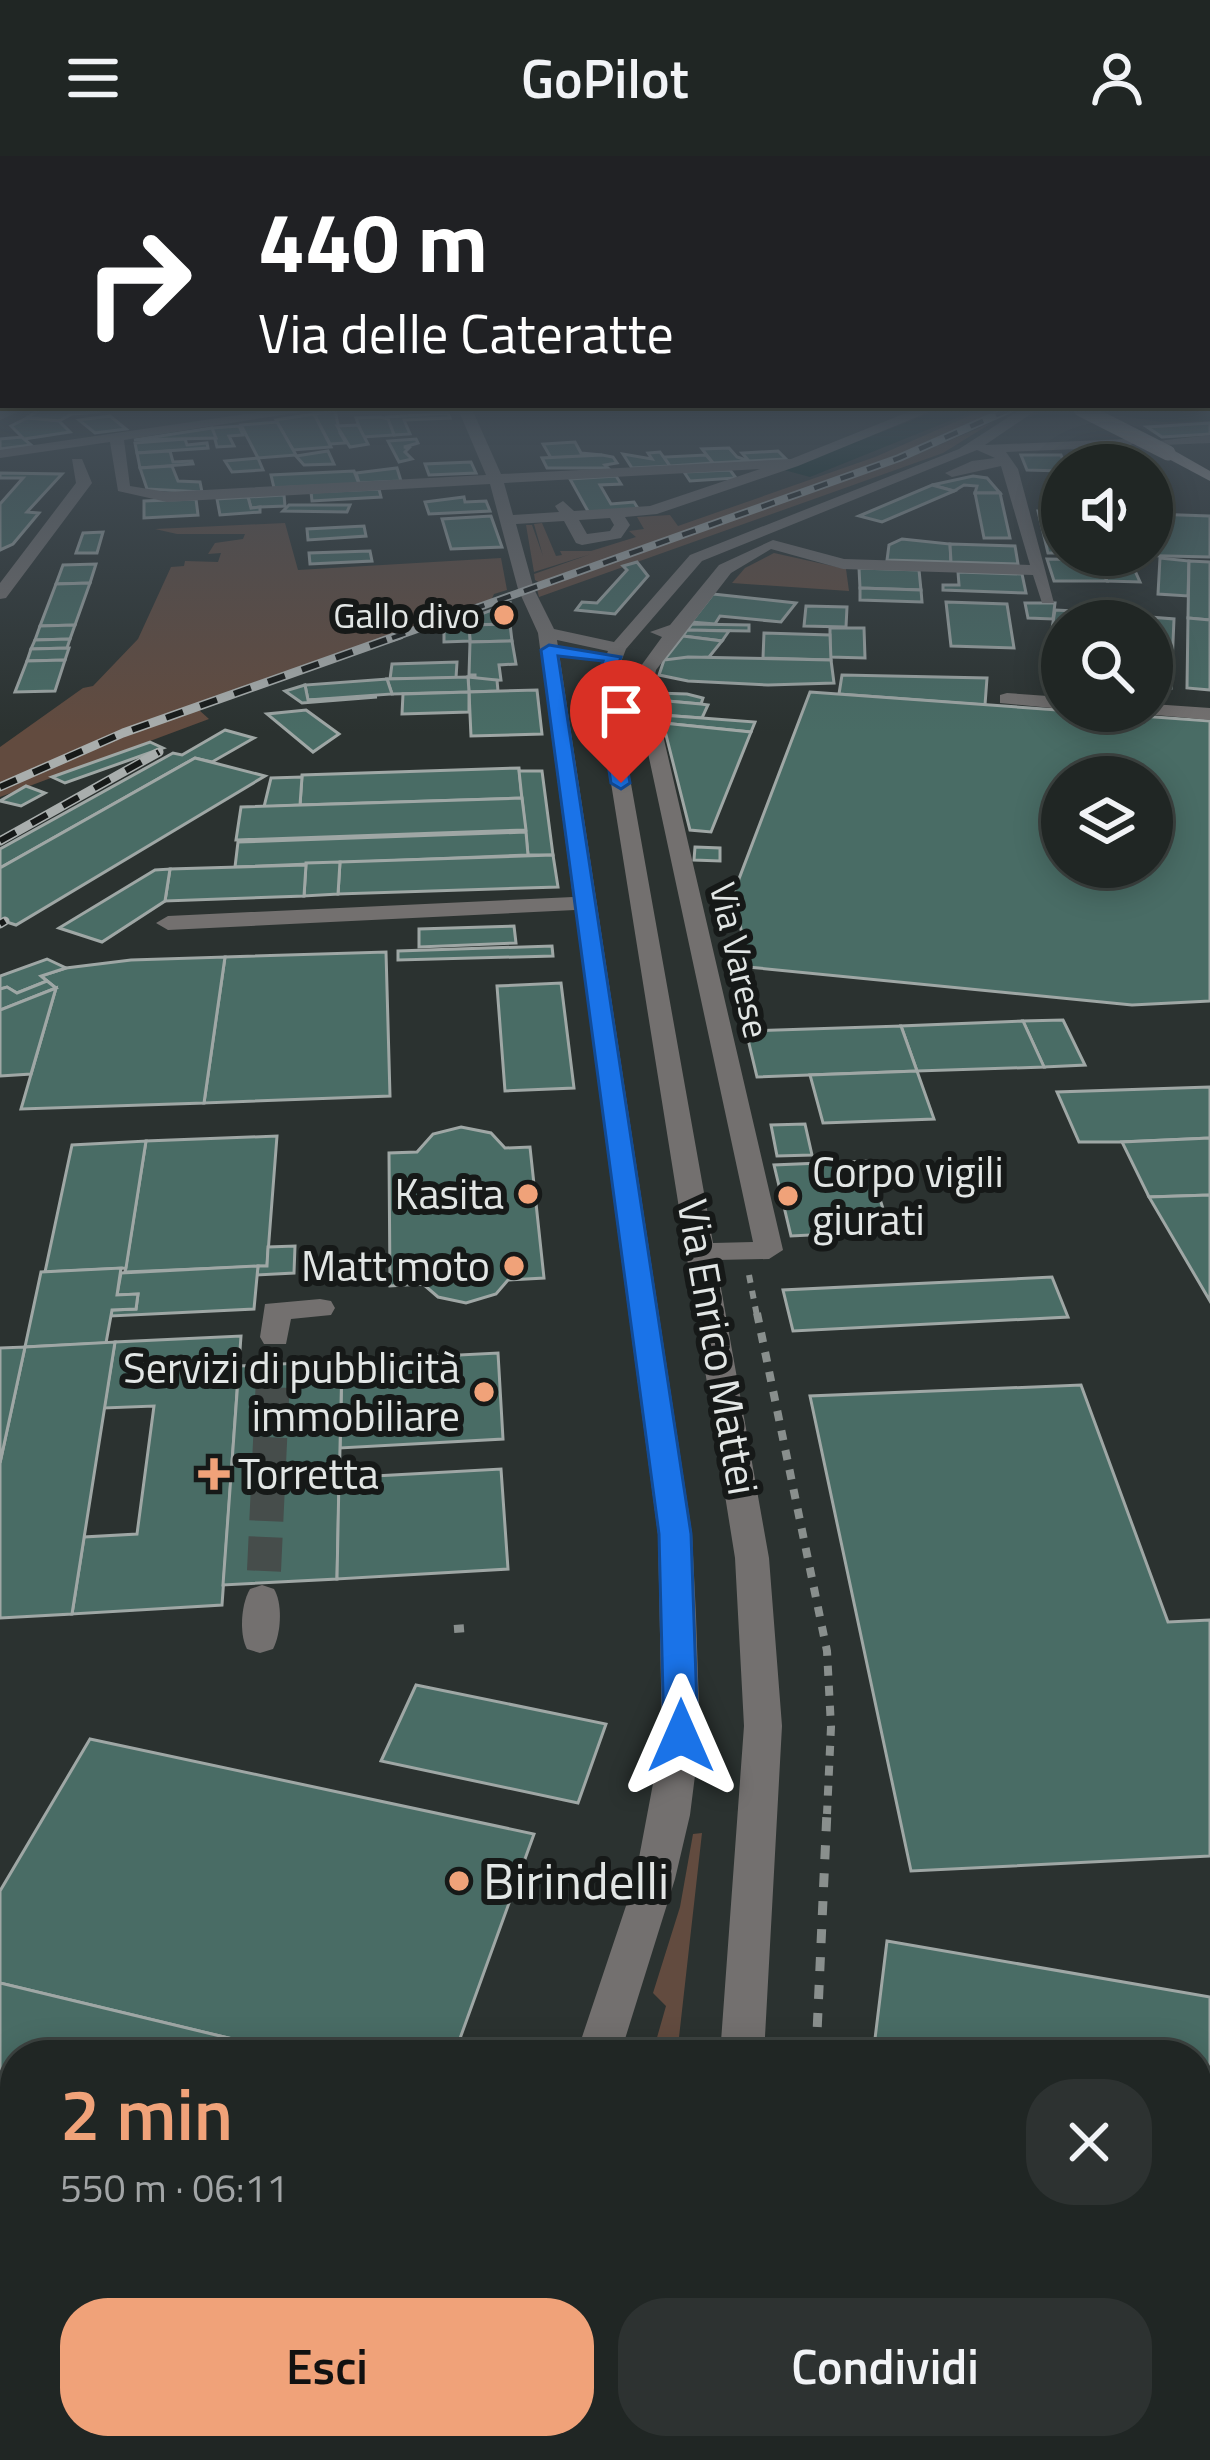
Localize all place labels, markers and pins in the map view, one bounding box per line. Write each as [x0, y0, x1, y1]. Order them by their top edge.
place label: Gallo divo [333, 587, 480, 642]
marker: Gallo divo [491, 602, 517, 628]
pin [570, 660, 672, 783]
place label: Corpo vigili giurati [812, 1139, 1004, 1251]
place label: Kasita [395, 1161, 504, 1225]
marker: Kasita [515, 1181, 541, 1207]
marker: Corpo vigili giurati [775, 1183, 801, 1209]
place label: Matt moto [301, 1233, 490, 1297]
marker: Matt moto [501, 1253, 527, 1279]
place label: Servizi di pubblicità immobiliare [123, 1335, 460, 1447]
marker: Servizi di pubblicità immobiliare [471, 1379, 497, 1405]
place label: Torretta [238, 1441, 379, 1505]
marker: Torretta [201, 1461, 227, 1487]
place label: Birindelli [483, 1841, 669, 1919]
marker: Birindelli [446, 1868, 472, 1894]

